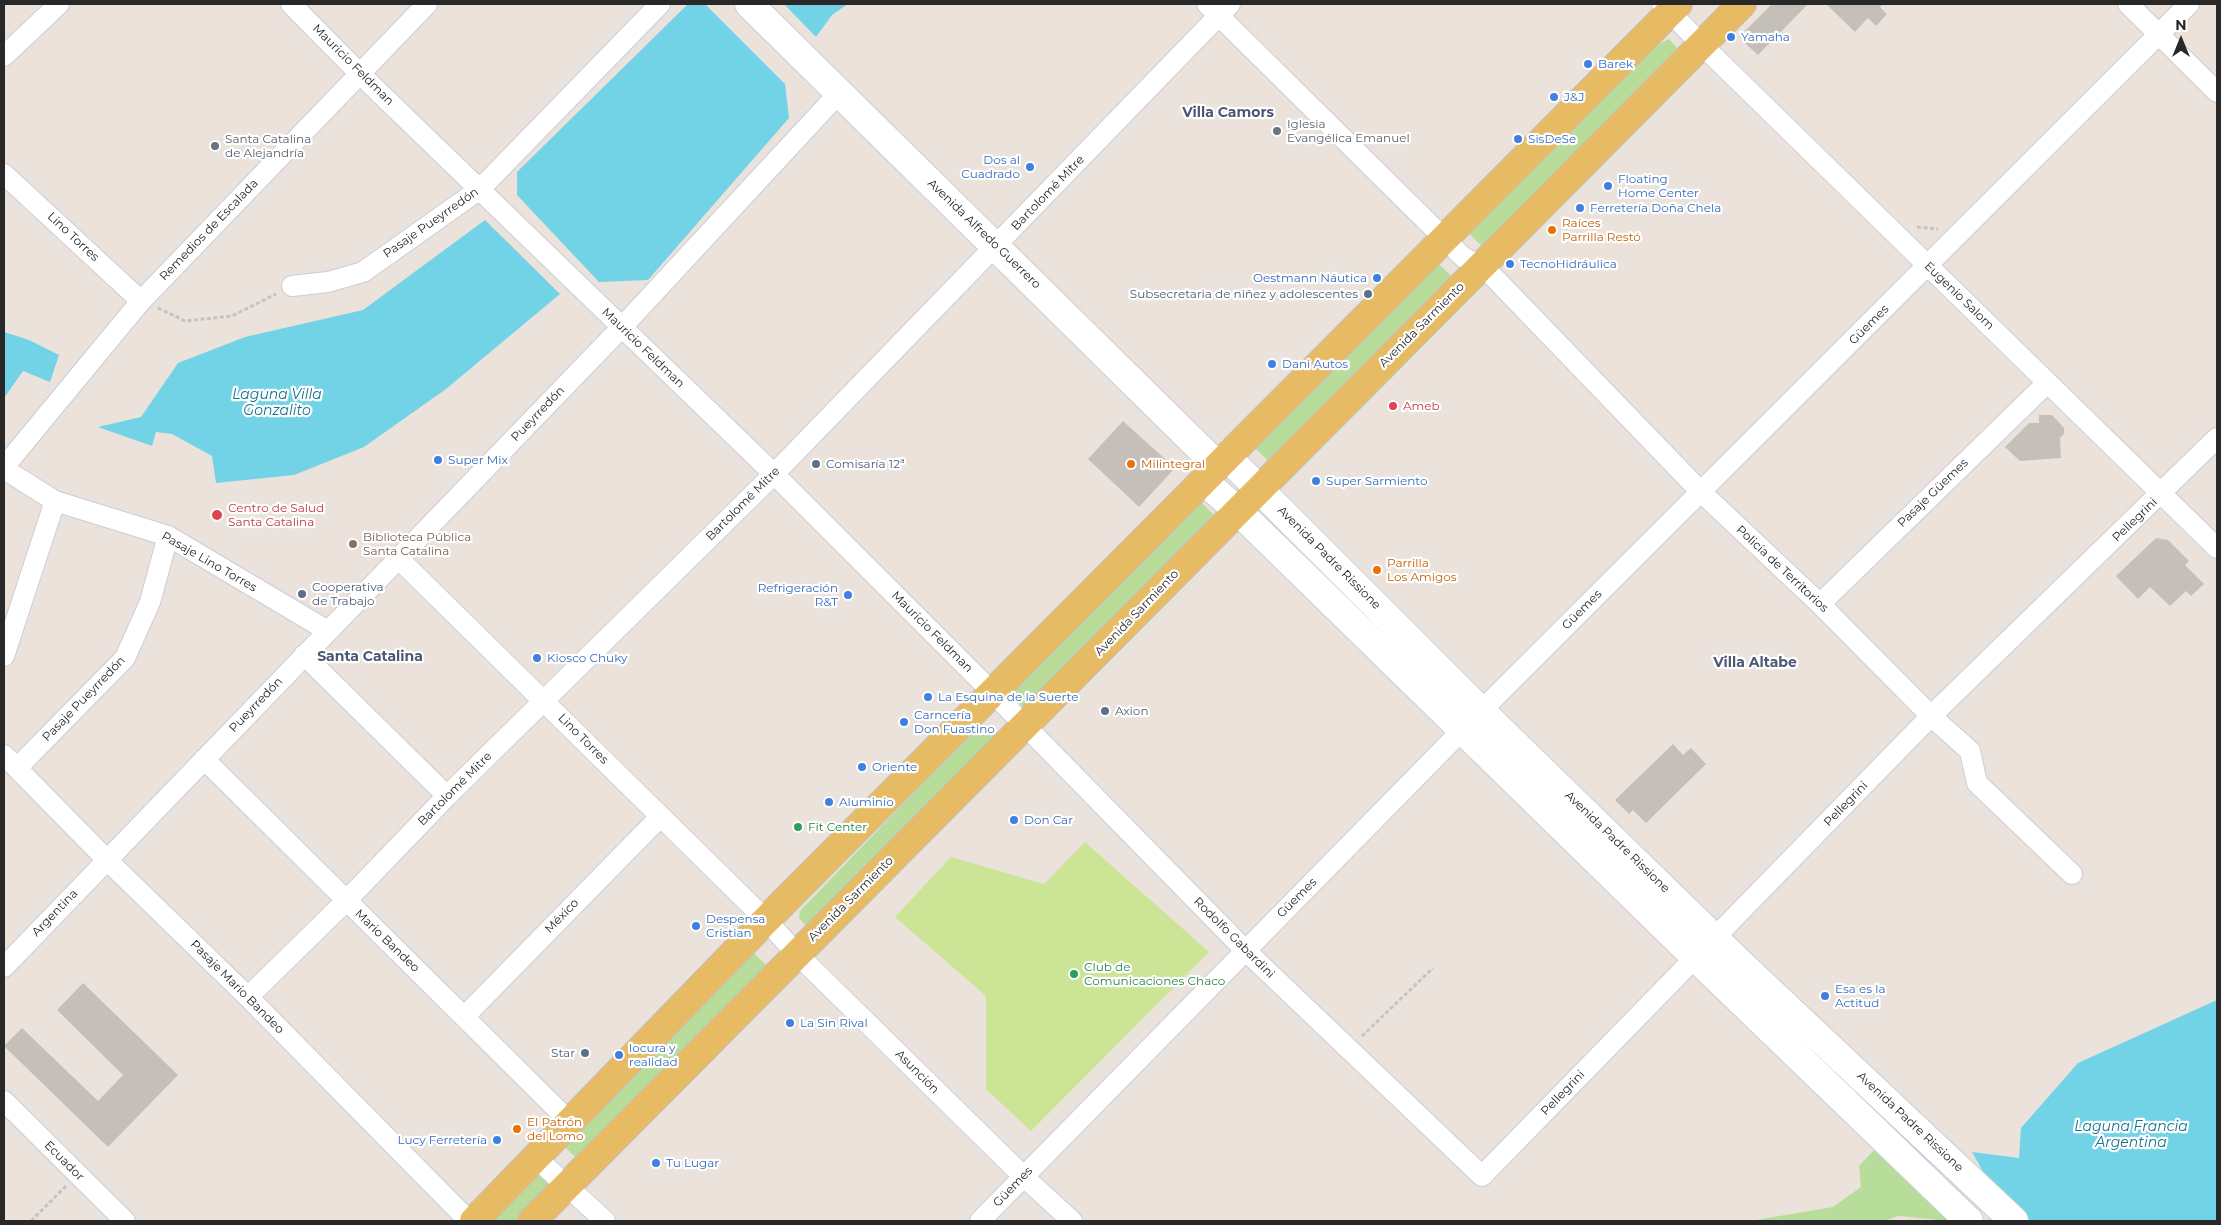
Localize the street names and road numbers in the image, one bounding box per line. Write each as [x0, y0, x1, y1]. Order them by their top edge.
street label: Mauricio Feldman [309, 21, 397, 109]
street label: Bartolomé Mitre [1009, 153, 1087, 233]
street label: Remedios de Escalada [157, 176, 261, 284]
street label: Avenida Alfredo Guerrero [924, 176, 1044, 292]
street label: Pasaje Pueyrredón [381, 185, 481, 261]
street label: Lino Torres [44, 209, 102, 265]
street label: Eugenio Salom [1921, 259, 1997, 333]
street label: Avenida Sarmiento [1377, 280, 1467, 370]
street label: Güemes [1846, 302, 1892, 348]
street label: Mauricio Feldman [599, 305, 687, 391]
street label: Pueyrredón [508, 384, 568, 444]
street label: Pasaje Güemes [1895, 456, 1971, 530]
street label: Bartolomé Mitre [703, 464, 783, 544]
street label: Pellegrini [2110, 495, 2160, 545]
street label: Avenida Padre Rissione [1274, 503, 1384, 613]
street label: Policía de Territorios [1733, 523, 1831, 615]
street label: Pasaje Lino Torres [159, 529, 259, 595]
street label: Avenida Sarmiento [1092, 567, 1182, 659]
street label: Güemes [1559, 587, 1605, 633]
street label: Mauricio Feldman [888, 588, 976, 676]
street label: Pasaje Pueyrredón [40, 653, 128, 745]
street label: Pueyrredón [226, 675, 286, 735]
street label: Lino Torres [555, 711, 611, 767]
street label: Bartolomé Mitre [415, 749, 495, 829]
street label: Pellegrini [1821, 779, 1871, 829]
street label: Avenida Padre Rissione [1562, 788, 1672, 896]
street label: Avenida Sarmiento [806, 854, 896, 944]
street label: Güemes [1274, 875, 1320, 921]
street label: Argentina [29, 886, 81, 940]
street label: Rodolfo Gabardini [1191, 895, 1277, 981]
street label: México [542, 896, 582, 936]
street label: Mario Bandeo [352, 907, 422, 975]
street label: Pasaje Mario Bandeo [187, 937, 287, 1037]
street label: Asunción [892, 1047, 942, 1097]
street label: Pellegrini [1538, 1068, 1588, 1118]
street label: Avenida Padre Rissione [1854, 1069, 1966, 1175]
street label: Ecuador [41, 1138, 87, 1184]
street label: Güemes [990, 1164, 1036, 1210]

